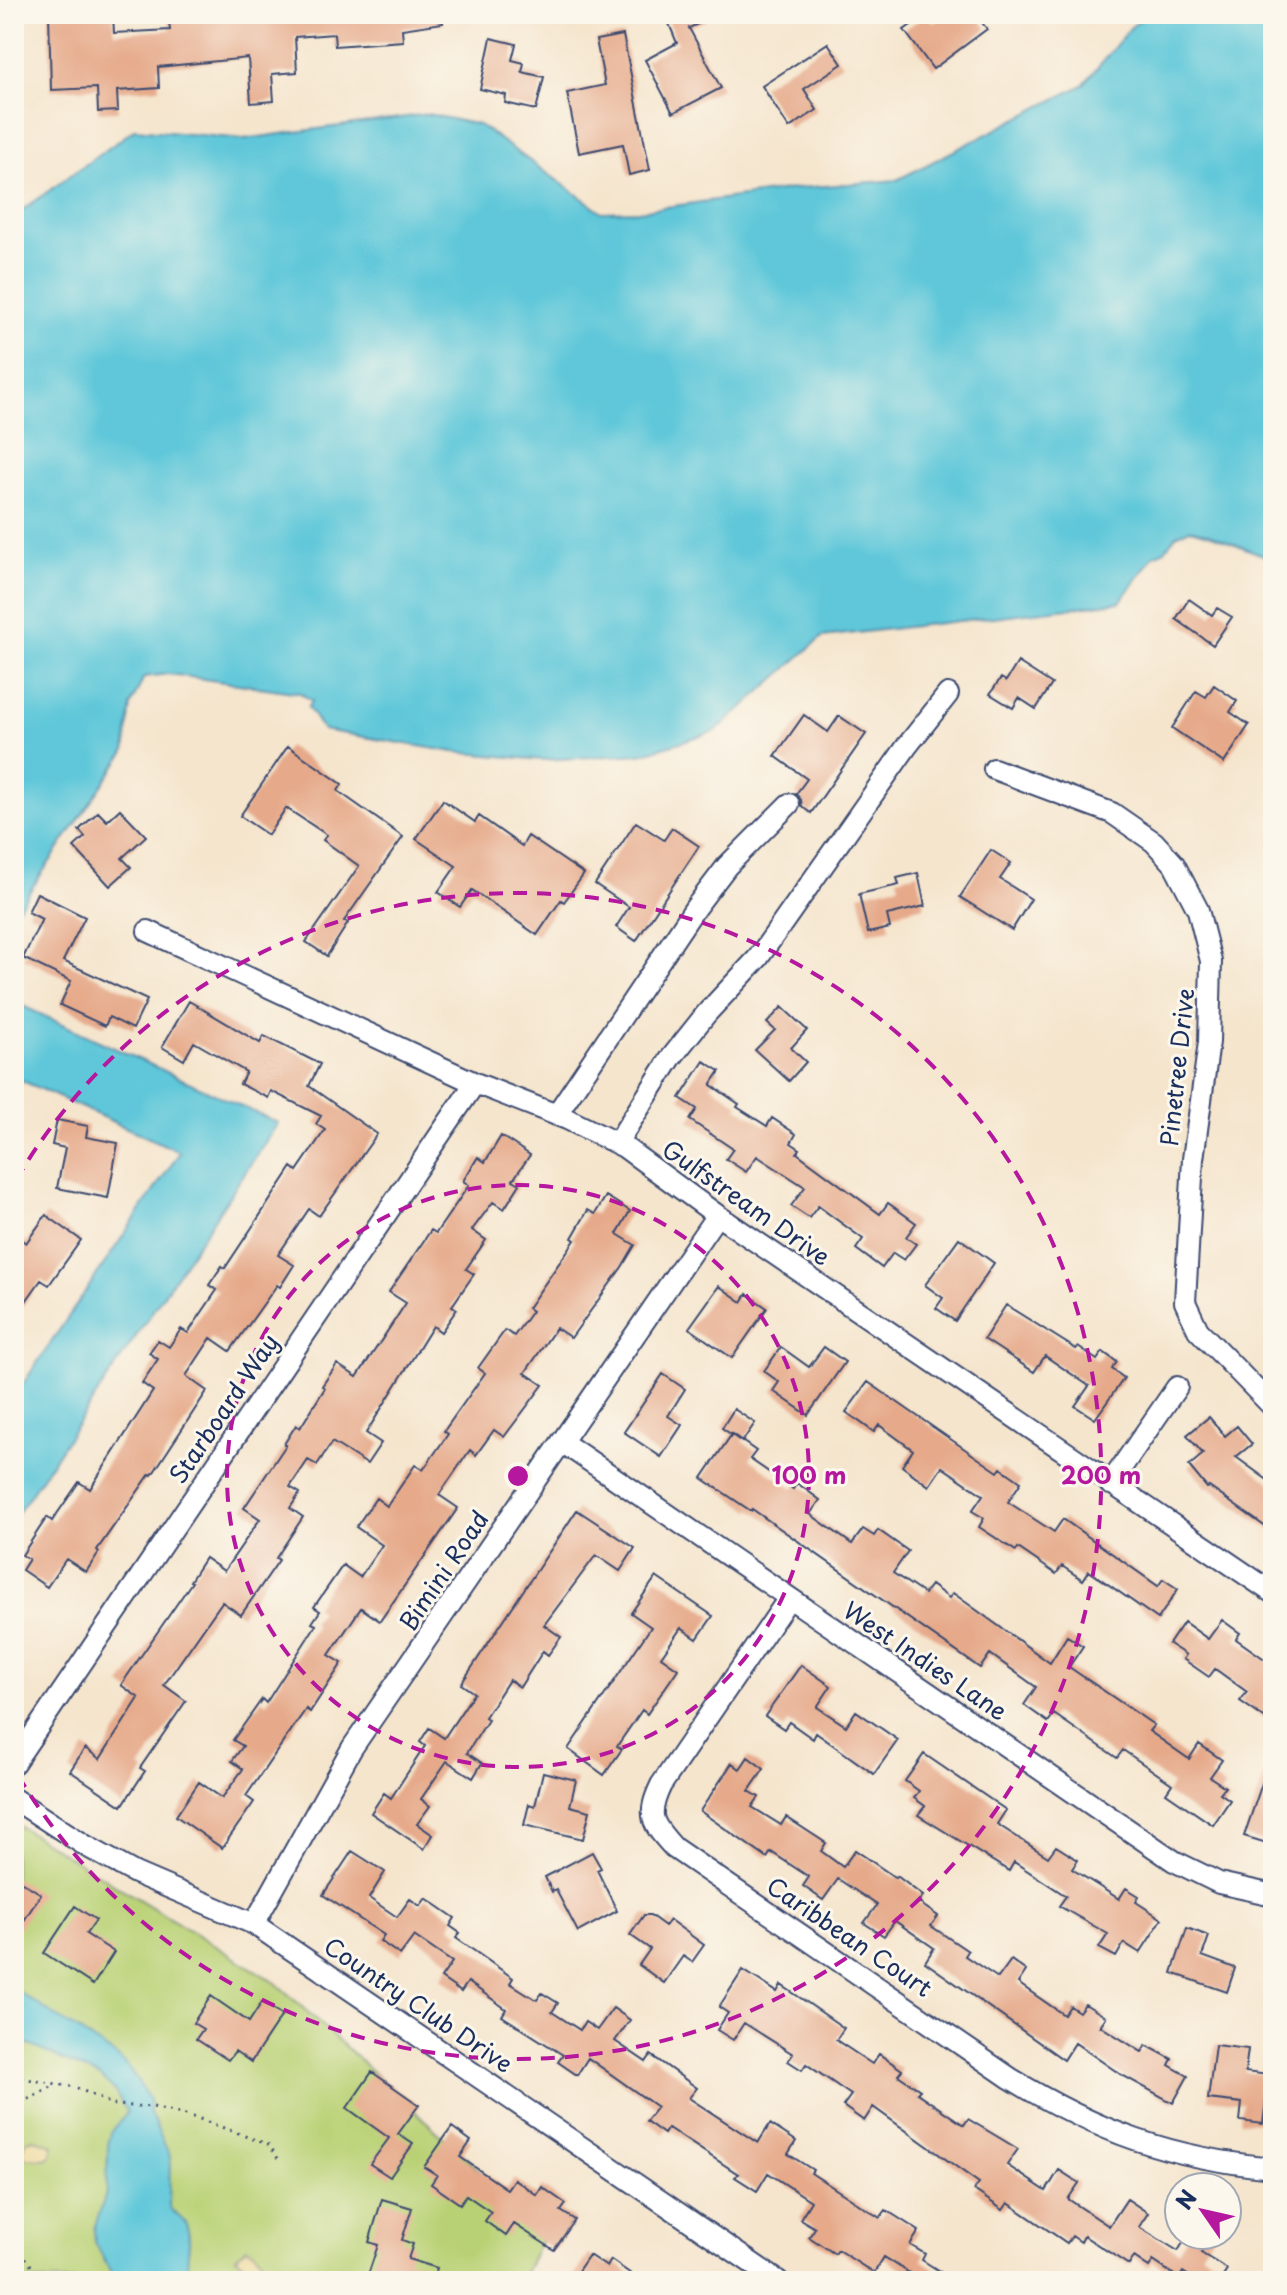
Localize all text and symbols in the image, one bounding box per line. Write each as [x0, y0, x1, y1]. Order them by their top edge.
street label: Pinetree Drive [1150, 986, 1202, 1148]
street label: Gulfstream Drive [655, 1130, 839, 1274]
street label: Starboard Way [159, 1326, 287, 1490]
text: 100 m [772, 1456, 846, 1492]
text: 200 m [1061, 1456, 1141, 1492]
centre of rings [504, 1462, 532, 1490]
street label: Bimini Road [389, 1503, 497, 1637]
street label: West Indies Lane [837, 1592, 1015, 1728]
street label: Caribbean Court [760, 1867, 940, 2005]
street label: Country Club Drive [317, 1927, 521, 2081]
north arrow [1163, 2171, 1243, 2251]
text: N [1167, 2183, 1204, 2215]

